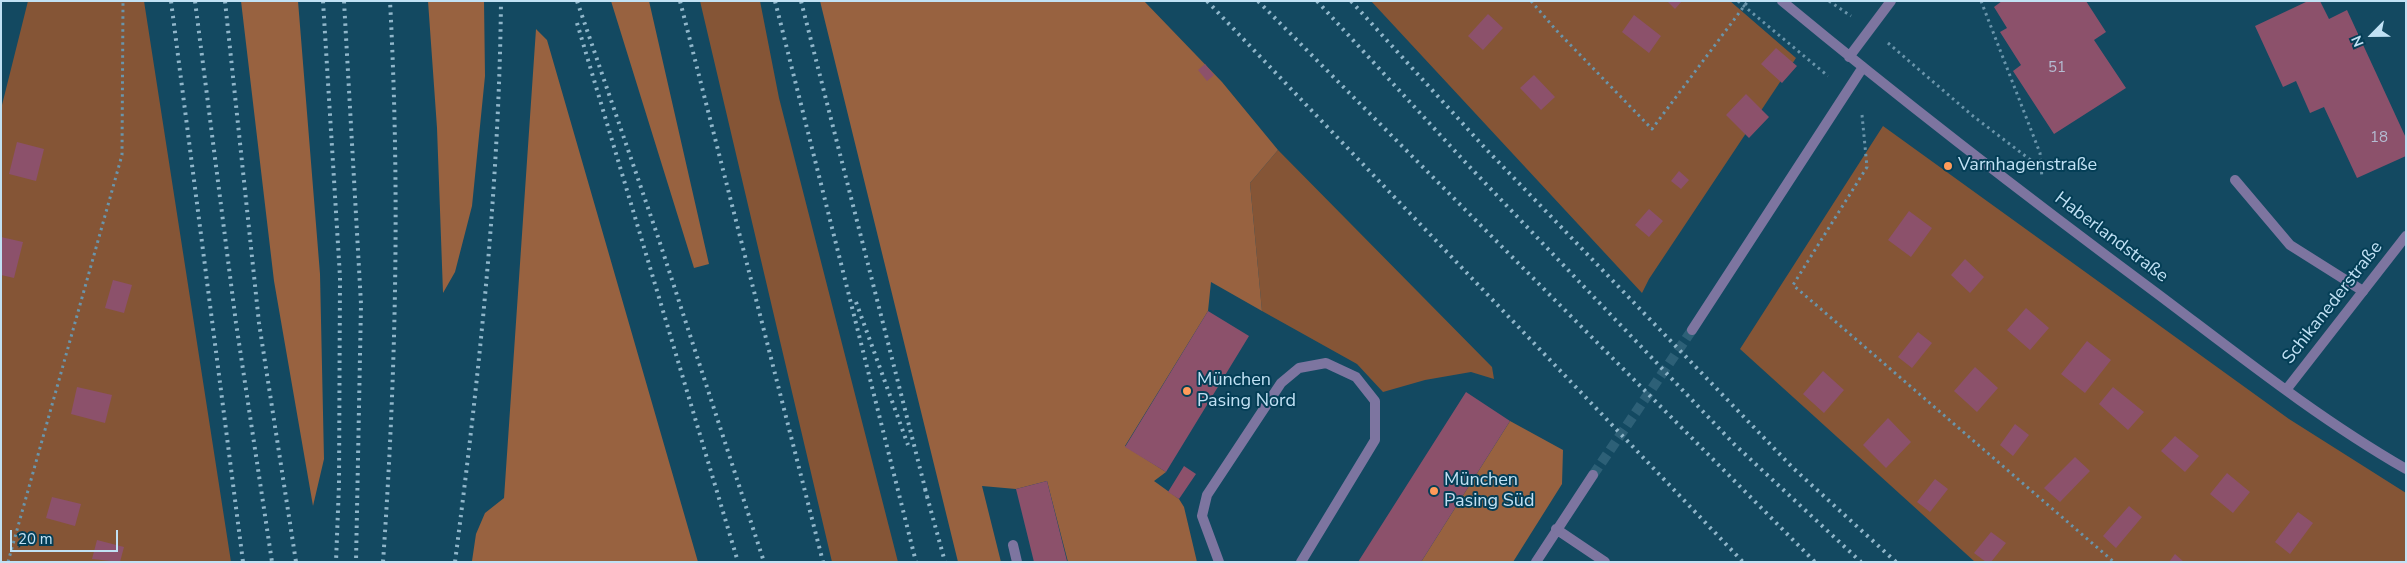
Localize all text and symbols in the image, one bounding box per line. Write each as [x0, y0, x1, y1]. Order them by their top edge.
north arrow [2347, 10, 2397, 60]
text: N [2347, 33, 2369, 50]
house number: 51 [2048, 59, 2066, 77]
house number: 18 [2370, 129, 2388, 147]
place label: Varnhagenstraße [1958, 155, 2097, 177]
marker: Varnhagenstraße [1942, 160, 1954, 172]
street label: Haberlandstraße [2050, 188, 2172, 288]
street label: Schikanederstraße [2278, 237, 2388, 369]
place label: München Pasing Nord [1197, 370, 1296, 412]
marker: München Pasing Nord [1181, 385, 1193, 397]
place label: München Pasing Süd [1444, 470, 1534, 512]
marker: München Pasing Süd [1428, 485, 1440, 497]
scale bar [12, 520, 120, 552]
text: 20 m [18, 529, 53, 549]

